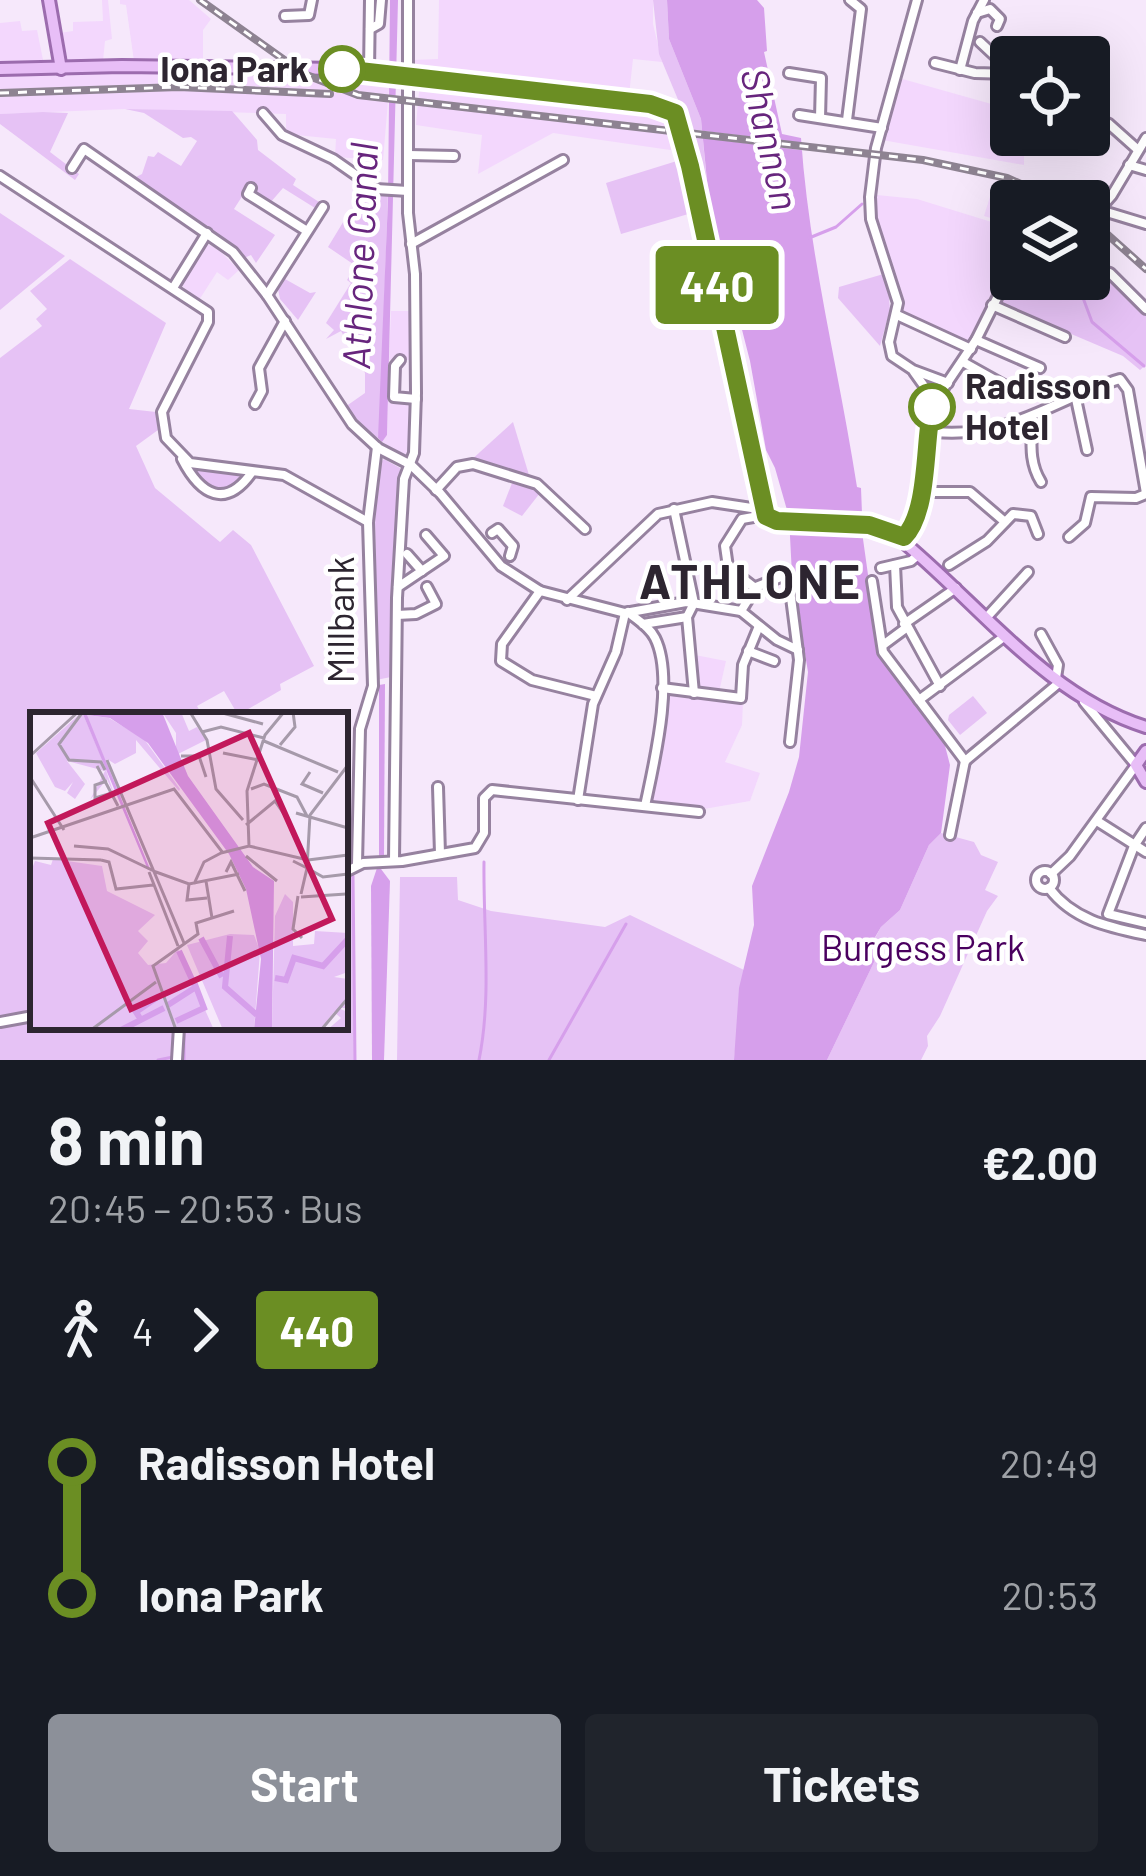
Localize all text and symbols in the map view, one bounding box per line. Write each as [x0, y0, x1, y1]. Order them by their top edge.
map controls [990, 36, 1110, 300]
button: locate [990, 36, 1110, 156]
place label: Iona Park [160, 46, 309, 89]
marker: Iona Park [320, 47, 364, 91]
water label: Shannon [732, 63, 811, 214]
water label: Athlone Canal [331, 142, 386, 370]
button: layers [990, 180, 1110, 300]
line badge: 440 [648, 246, 786, 324]
text: 440 [680, 260, 754, 310]
place label: Radisson Hotel [965, 363, 1111, 447]
marker: Radisson Hotel [910, 385, 954, 429]
district label: ATHLONE [639, 551, 863, 609]
street label: Millbank [318, 557, 361, 683]
inset map [30, 712, 348, 1030]
park label: Burgess Park [821, 925, 1025, 968]
text: 8 min [48, 1099, 205, 1178]
text: €2.00 [982, 1135, 1098, 1189]
text: 20:45 – 20:53 · Bus [48, 1184, 363, 1231]
icon: walk [48, 1297, 114, 1363]
icon: forward [172, 1297, 238, 1363]
text: 440 [280, 1305, 354, 1355]
text: 4 [132, 1307, 154, 1354]
text: Radisson Hotel [138, 1435, 435, 1489]
text: 20:49 [1000, 1439, 1098, 1486]
text: Iona Park [138, 1567, 324, 1621]
text: 20:53 [1002, 1571, 1098, 1618]
button: Start [48, 1714, 561, 1852]
button: Tickets [585, 1714, 1098, 1852]

